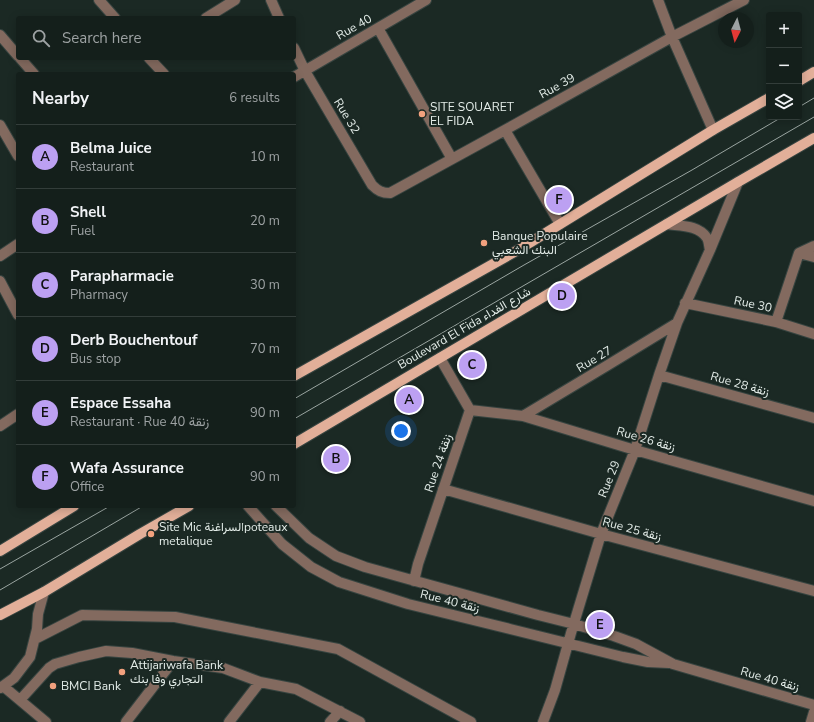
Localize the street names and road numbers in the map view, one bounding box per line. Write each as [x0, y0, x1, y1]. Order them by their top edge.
street label: Rue 40 [333, 10, 375, 44]
street label: Rue 39 [536, 70, 578, 102]
street label: Rue 32 [330, 95, 364, 137]
street label: Boulevard El Fida شارع الفداء [395, 283, 534, 374]
street label: Rue 30 [732, 292, 774, 316]
street label: Rue 27 [573, 342, 615, 376]
street label: Rue 28 زنقة [709, 368, 771, 400]
street label: Rue 26 زنقة [615, 423, 677, 455]
street label: Rue 24 زنقة [421, 432, 455, 494]
street label: Rue 29 [594, 458, 624, 500]
street label: Rue 25 زنقة [601, 513, 663, 545]
street label: Rue 40 زنقة [419, 586, 481, 616]
street label: Rue 40 زنقة [739, 663, 801, 695]

